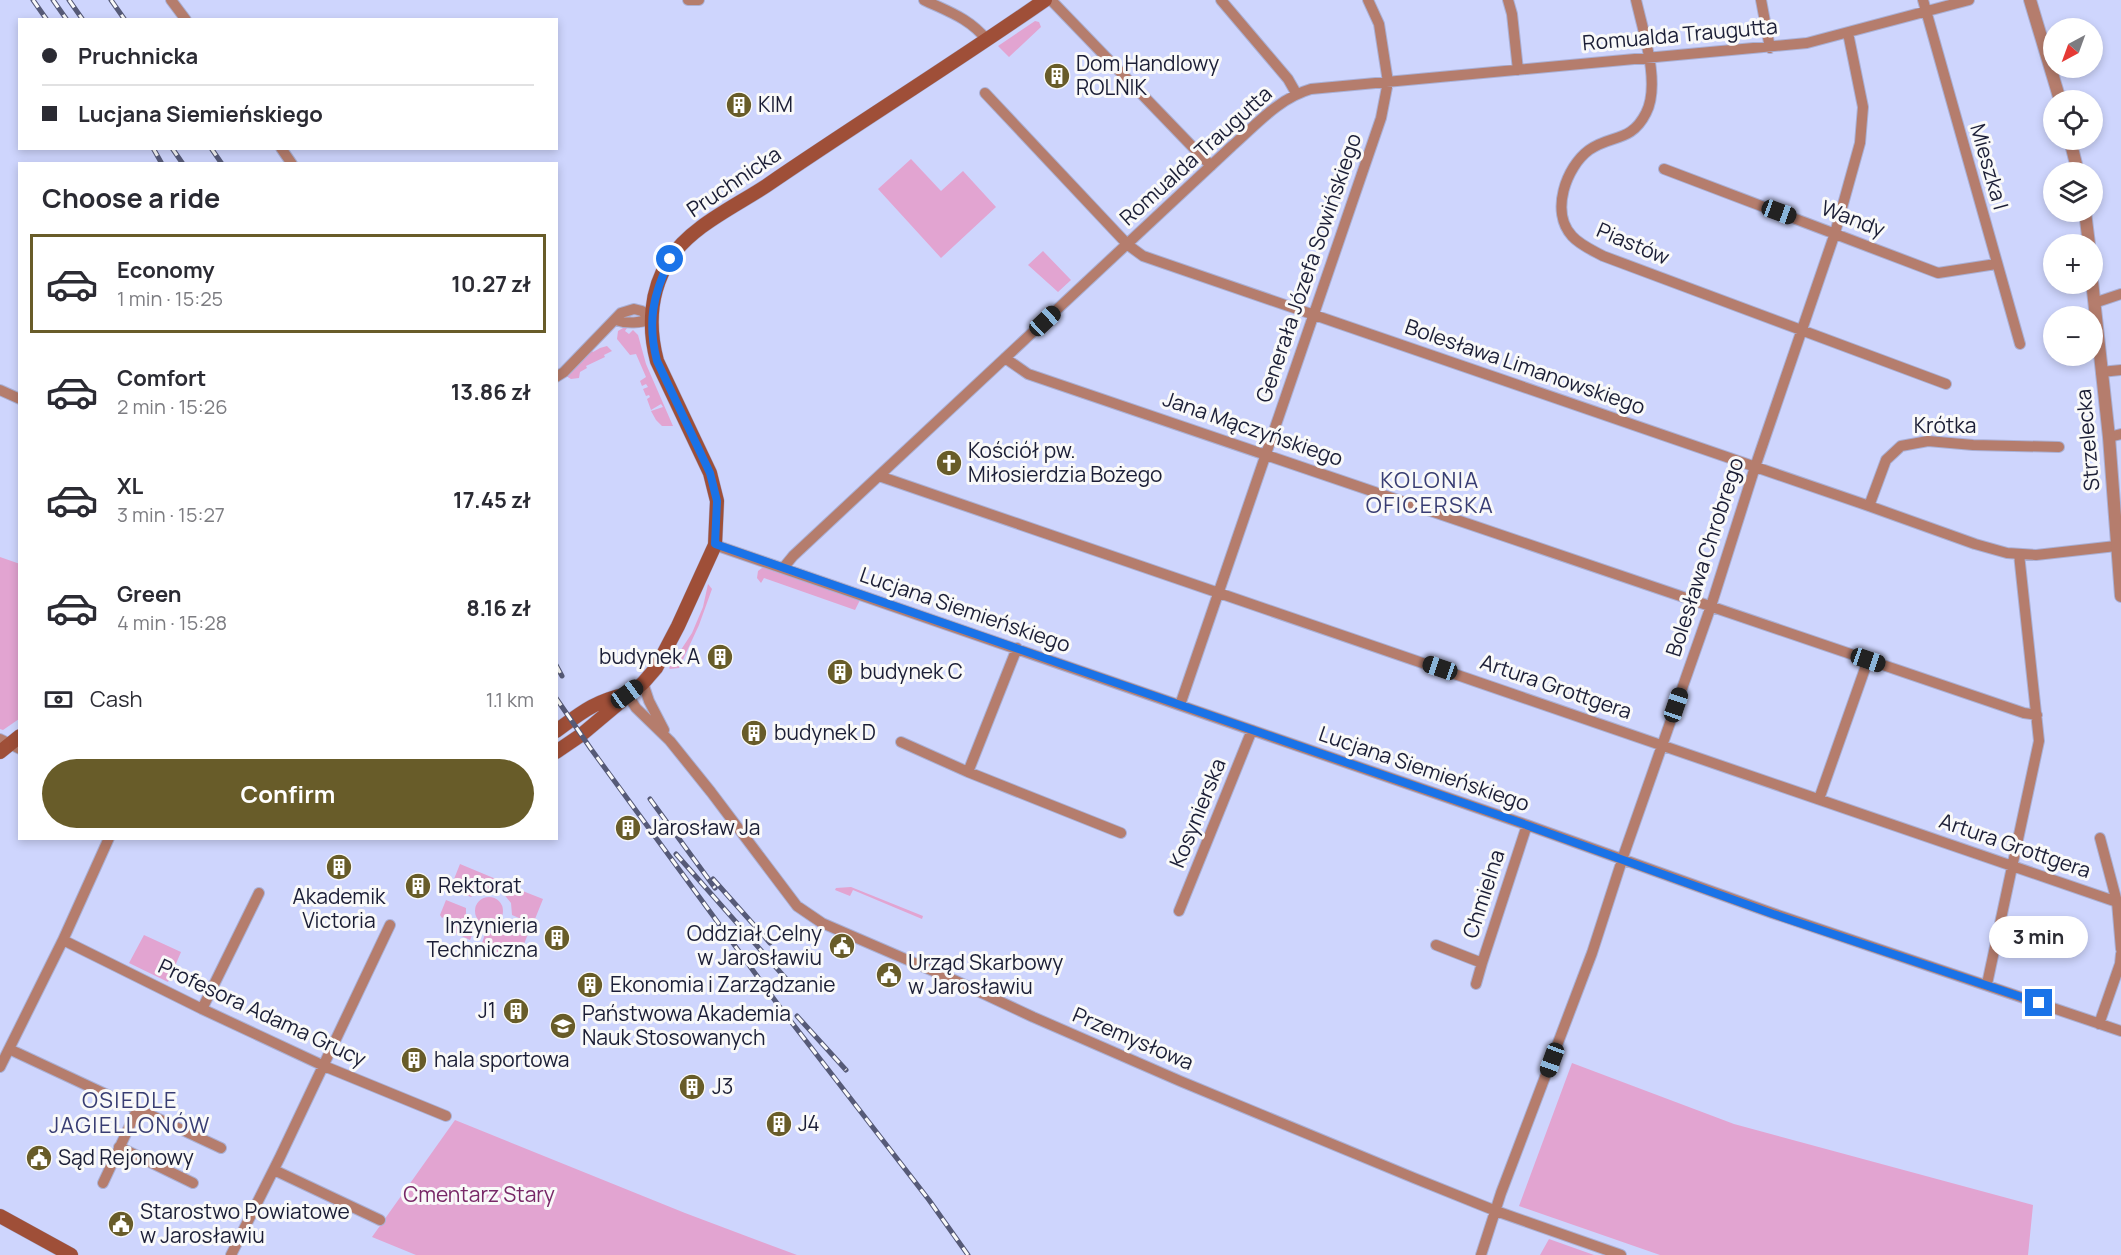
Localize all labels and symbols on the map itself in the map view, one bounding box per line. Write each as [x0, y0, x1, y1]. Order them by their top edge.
street label: Romualda Traugutta [1581, 12, 1779, 56]
north arrow [2043, 18, 2103, 78]
place label: Dom Handlowy ROLNIK [1076, 49, 1219, 101]
building icon: Dom Handlowy ROLNIK [1042, 61, 1072, 91]
street label: Romualda Traugutta [1113, 79, 1277, 231]
building icon: KIM [724, 90, 754, 120]
place label: KIM [758, 90, 793, 118]
street label: Mieszka I [1964, 120, 2016, 213]
street label: Generała Józefa Sowińskiego [1249, 129, 1367, 406]
street label: Pruchnicka [681, 139, 786, 223]
street label: Wandy [1817, 193, 1889, 243]
car [1759, 197, 1799, 227]
street label: Piastów [1593, 215, 1674, 271]
route start [656, 245, 683, 272]
car [1026, 302, 1064, 340]
street label: Bolesława Limanowskiego [1402, 312, 1649, 420]
street label: Jana Mączyńskiego [1160, 384, 1347, 472]
street label: Strzelecka [2069, 388, 2105, 492]
street label: Krótka [1914, 411, 1976, 439]
place label: Kościół pw. Miłosierdzia Bożego [968, 436, 1163, 488]
church icon: Kościół pw. Miłosierdzia Bożego [934, 448, 964, 478]
street label: Bolesława Chrobrego [1659, 454, 1749, 660]
district label: KOLONIA OFICERSKA [1366, 465, 1494, 520]
street label: Lucjana Siemieńskiego [856, 560, 1074, 658]
place label: budynek A [599, 642, 700, 670]
building icon: budynek A [705, 642, 735, 672]
car [1848, 646, 1888, 674]
street label: Artura Grottgera [1477, 647, 1636, 725]
car [1420, 654, 1460, 682]
building icon: budynek C [825, 657, 855, 687]
place label: budynek C [860, 657, 963, 685]
car [607, 676, 647, 712]
car [1662, 685, 1690, 725]
building icon: budynek D [739, 718, 769, 748]
place label: budynek D [774, 718, 876, 746]
street label: Lucjana Siemieńskiego [1315, 719, 1533, 817]
street label: Kosynierska [1162, 754, 1232, 871]
street label: Artura Grottgera [1936, 806, 2095, 884]
building icon: Jarosław Ja [613, 813, 643, 843]
place label: Jarosław Ja [648, 813, 761, 841]
street label: Chmielna [1456, 846, 1511, 942]
building icon: Akademik Victoria [324, 852, 354, 882]
building icon: Rektorat [403, 871, 433, 901]
place label: Rektorat [438, 871, 522, 899]
place label: Akademik Victoria [293, 882, 386, 934]
place label: Inżynieria Techniczna [427, 911, 538, 963]
callout: 3 min [1990, 916, 2088, 958]
place label: Oddział Celny w Jarosławiu [687, 919, 822, 971]
building icon: Inżynieria Techniczna [542, 923, 572, 953]
public building icon: Oddział Celny w Jarosławiu [827, 931, 857, 961]
place label: Urząd Skarbowy w Jarosławiu [908, 948, 1063, 1000]
street label: Profesora Adama Grucy [154, 952, 371, 1073]
public building icon: Urząd Skarbowy w Jarosławiu [874, 960, 904, 990]
building icon: Ekonomia i Zarządzanie [575, 970, 605, 1000]
place label: Ekonomia i Zarządzanie [610, 970, 836, 998]
route end [2025, 989, 2052, 1016]
place label: J1 [478, 996, 496, 1024]
building icon: J1 [501, 996, 531, 1026]
place label: Państwowa Akademia Nauk Stosowanych [582, 999, 791, 1051]
street label: Przemysłowa [1069, 1000, 1198, 1076]
school or university icon: Państwowa Akademia Nauk Stosowanych [548, 1011, 578, 1041]
car [1537, 1040, 1567, 1080]
building icon: hala sportowa [399, 1045, 429, 1075]
place label: hala sportowa [434, 1045, 570, 1073]
building icon: J3 [677, 1072, 707, 1102]
place label: J3 [712, 1072, 733, 1100]
district label: OSIEDLE JAGIELLONÓW [49, 1085, 211, 1140]
building icon: J4 [764, 1109, 794, 1139]
place label: J4 [798, 1109, 820, 1137]
public building icon: Sąd Rejonowy [24, 1143, 54, 1173]
place label: Sąd Rejonowy [58, 1143, 194, 1171]
park label: Cmentarz Stary [403, 1180, 555, 1208]
place label: Starostwo Powiatowe w Jarosławiu [140, 1197, 350, 1249]
public building icon: Starostwo Powiatowe w Jarosławiu [106, 1209, 136, 1239]

